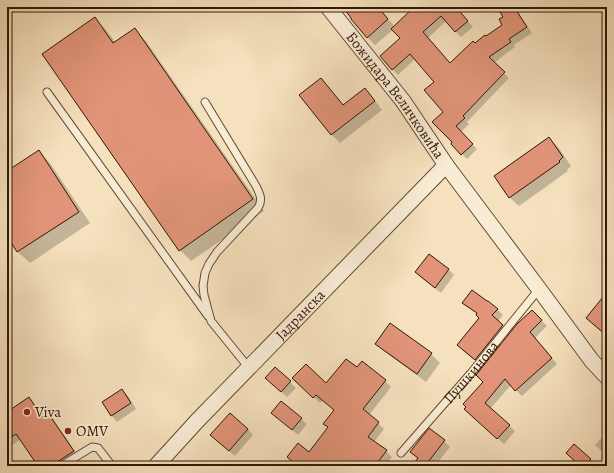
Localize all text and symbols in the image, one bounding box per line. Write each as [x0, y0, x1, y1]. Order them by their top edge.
street label: Божидара Величковића [342, 28, 449, 163]
street label: Јадранска [271, 285, 330, 344]
street label: Пушкинова [439, 336, 503, 408]
place label: Viva [34, 402, 61, 422]
marker: Viva [22, 407, 32, 417]
place label: OMV [76, 421, 109, 441]
marker: OMV [63, 426, 73, 436]

